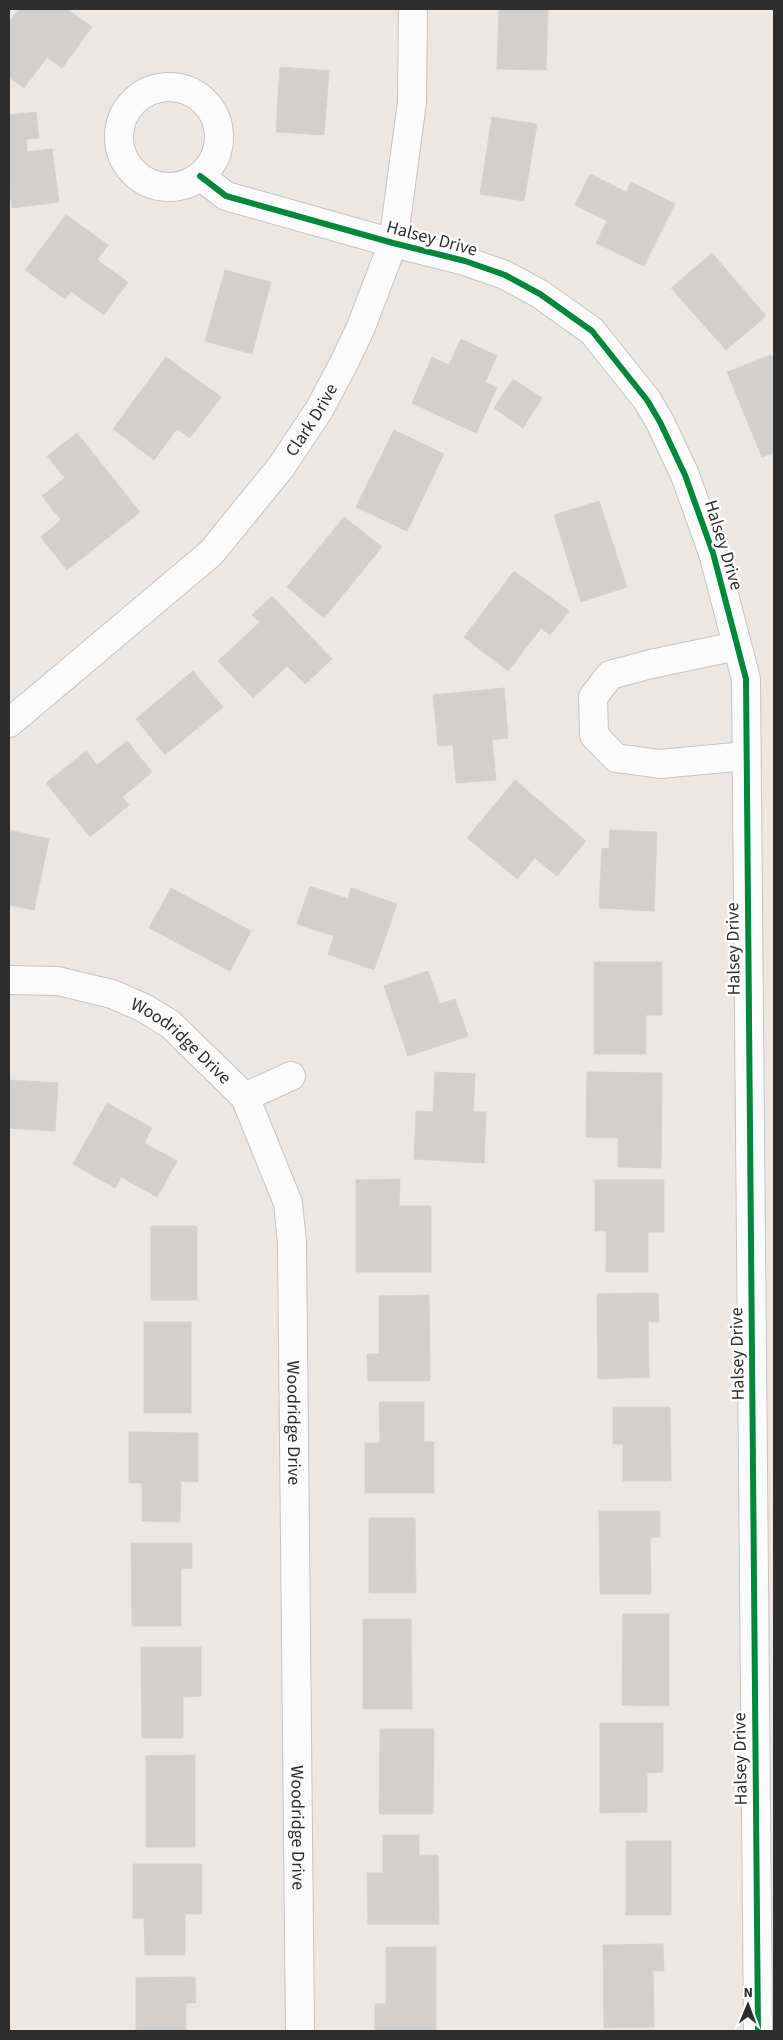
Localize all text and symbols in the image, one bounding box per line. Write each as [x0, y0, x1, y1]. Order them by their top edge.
street label: Halsey Drive [384, 214, 480, 263]
street label: Clark Drive [279, 379, 344, 462]
street label: Halsey Drive [698, 497, 749, 593]
street label: Halsey Drive [720, 902, 747, 996]
street label: Woodridge Drive [127, 992, 237, 1090]
street label: Halsey Drive [724, 1307, 751, 1401]
street label: Woodridge Drive [280, 1360, 306, 1485]
street label: Halsey Drive [727, 1712, 754, 1806]
street label: Woodridge Drive [284, 1765, 311, 1890]
north arrow [723, 1980, 773, 2030]
text: N [743, 1983, 753, 2003]

